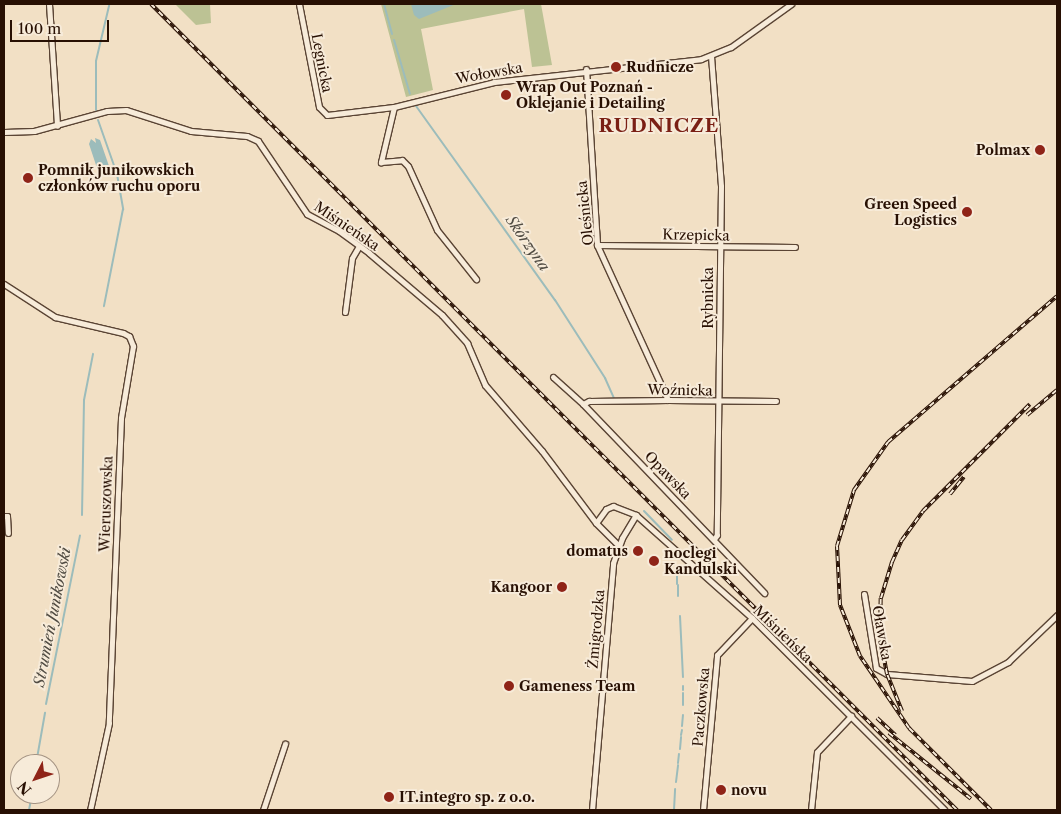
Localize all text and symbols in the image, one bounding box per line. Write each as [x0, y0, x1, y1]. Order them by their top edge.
scale bar [12, 10, 111, 42]
text: 100 m [18, 19, 61, 38]
street label: Legnicka [308, 32, 336, 94]
street label: Wołowska [454, 59, 524, 87]
place label: Rudnicze [626, 59, 694, 75]
marker: Rudnicze [610, 61, 622, 73]
place label: Wrap Out Poznań - Oklejanie i Detailing [516, 79, 665, 111]
marker: Wrap Out Poznań - Oklejanie i Detailing [500, 89, 512, 101]
district label: RUDNICZE [597, 115, 721, 137]
place label: Polmax [976, 142, 1030, 158]
marker: Polmax [1034, 144, 1046, 156]
place label: Pomnik junikowskich członków ruchu oporu [38, 162, 201, 194]
marker: Pomnik junikowskich członków ruchu oporu [22, 172, 34, 184]
street label: Oleśnicka [573, 180, 597, 246]
place label: Green Speed Logistics [864, 196, 957, 228]
street label: Miśnieńska [311, 198, 383, 254]
marker: Green Speed Logistics [961, 206, 973, 218]
water label: Skórzyna [502, 212, 554, 274]
street label: Krzepicka [662, 226, 730, 244]
street label: Rybnicka [700, 267, 716, 329]
street label: Woźnicka [647, 381, 713, 399]
street label: Opawska [641, 448, 695, 502]
street label: Wieruszowska [96, 456, 116, 552]
place label: domatus [566, 543, 628, 559]
marker: domatus [632, 545, 644, 557]
place label: noclegi Kandulski [664, 545, 737, 578]
water label: Strumień Junikowski [30, 546, 74, 688]
marker: noclegi Kandulski [648, 555, 660, 567]
place label: Kangoor [490, 579, 552, 595]
marker: Kangoor [556, 581, 568, 593]
street label: Żmigrodzka [584, 589, 608, 669]
street label: Miśnieńska [750, 602, 816, 666]
street label: Oławska [869, 604, 895, 662]
street label: Paczkowska [689, 667, 713, 747]
place label: Gameness Team [519, 678, 636, 694]
marker: Gameness Team [503, 680, 515, 692]
north arrow [10, 754, 60, 804]
text: N [14, 778, 35, 799]
place label: novu [731, 782, 767, 798]
marker: novu [715, 784, 727, 796]
place label: IT.integro sp. z o.o. [399, 789, 535, 805]
marker: IT.integro sp. z o.o. [383, 791, 395, 803]

